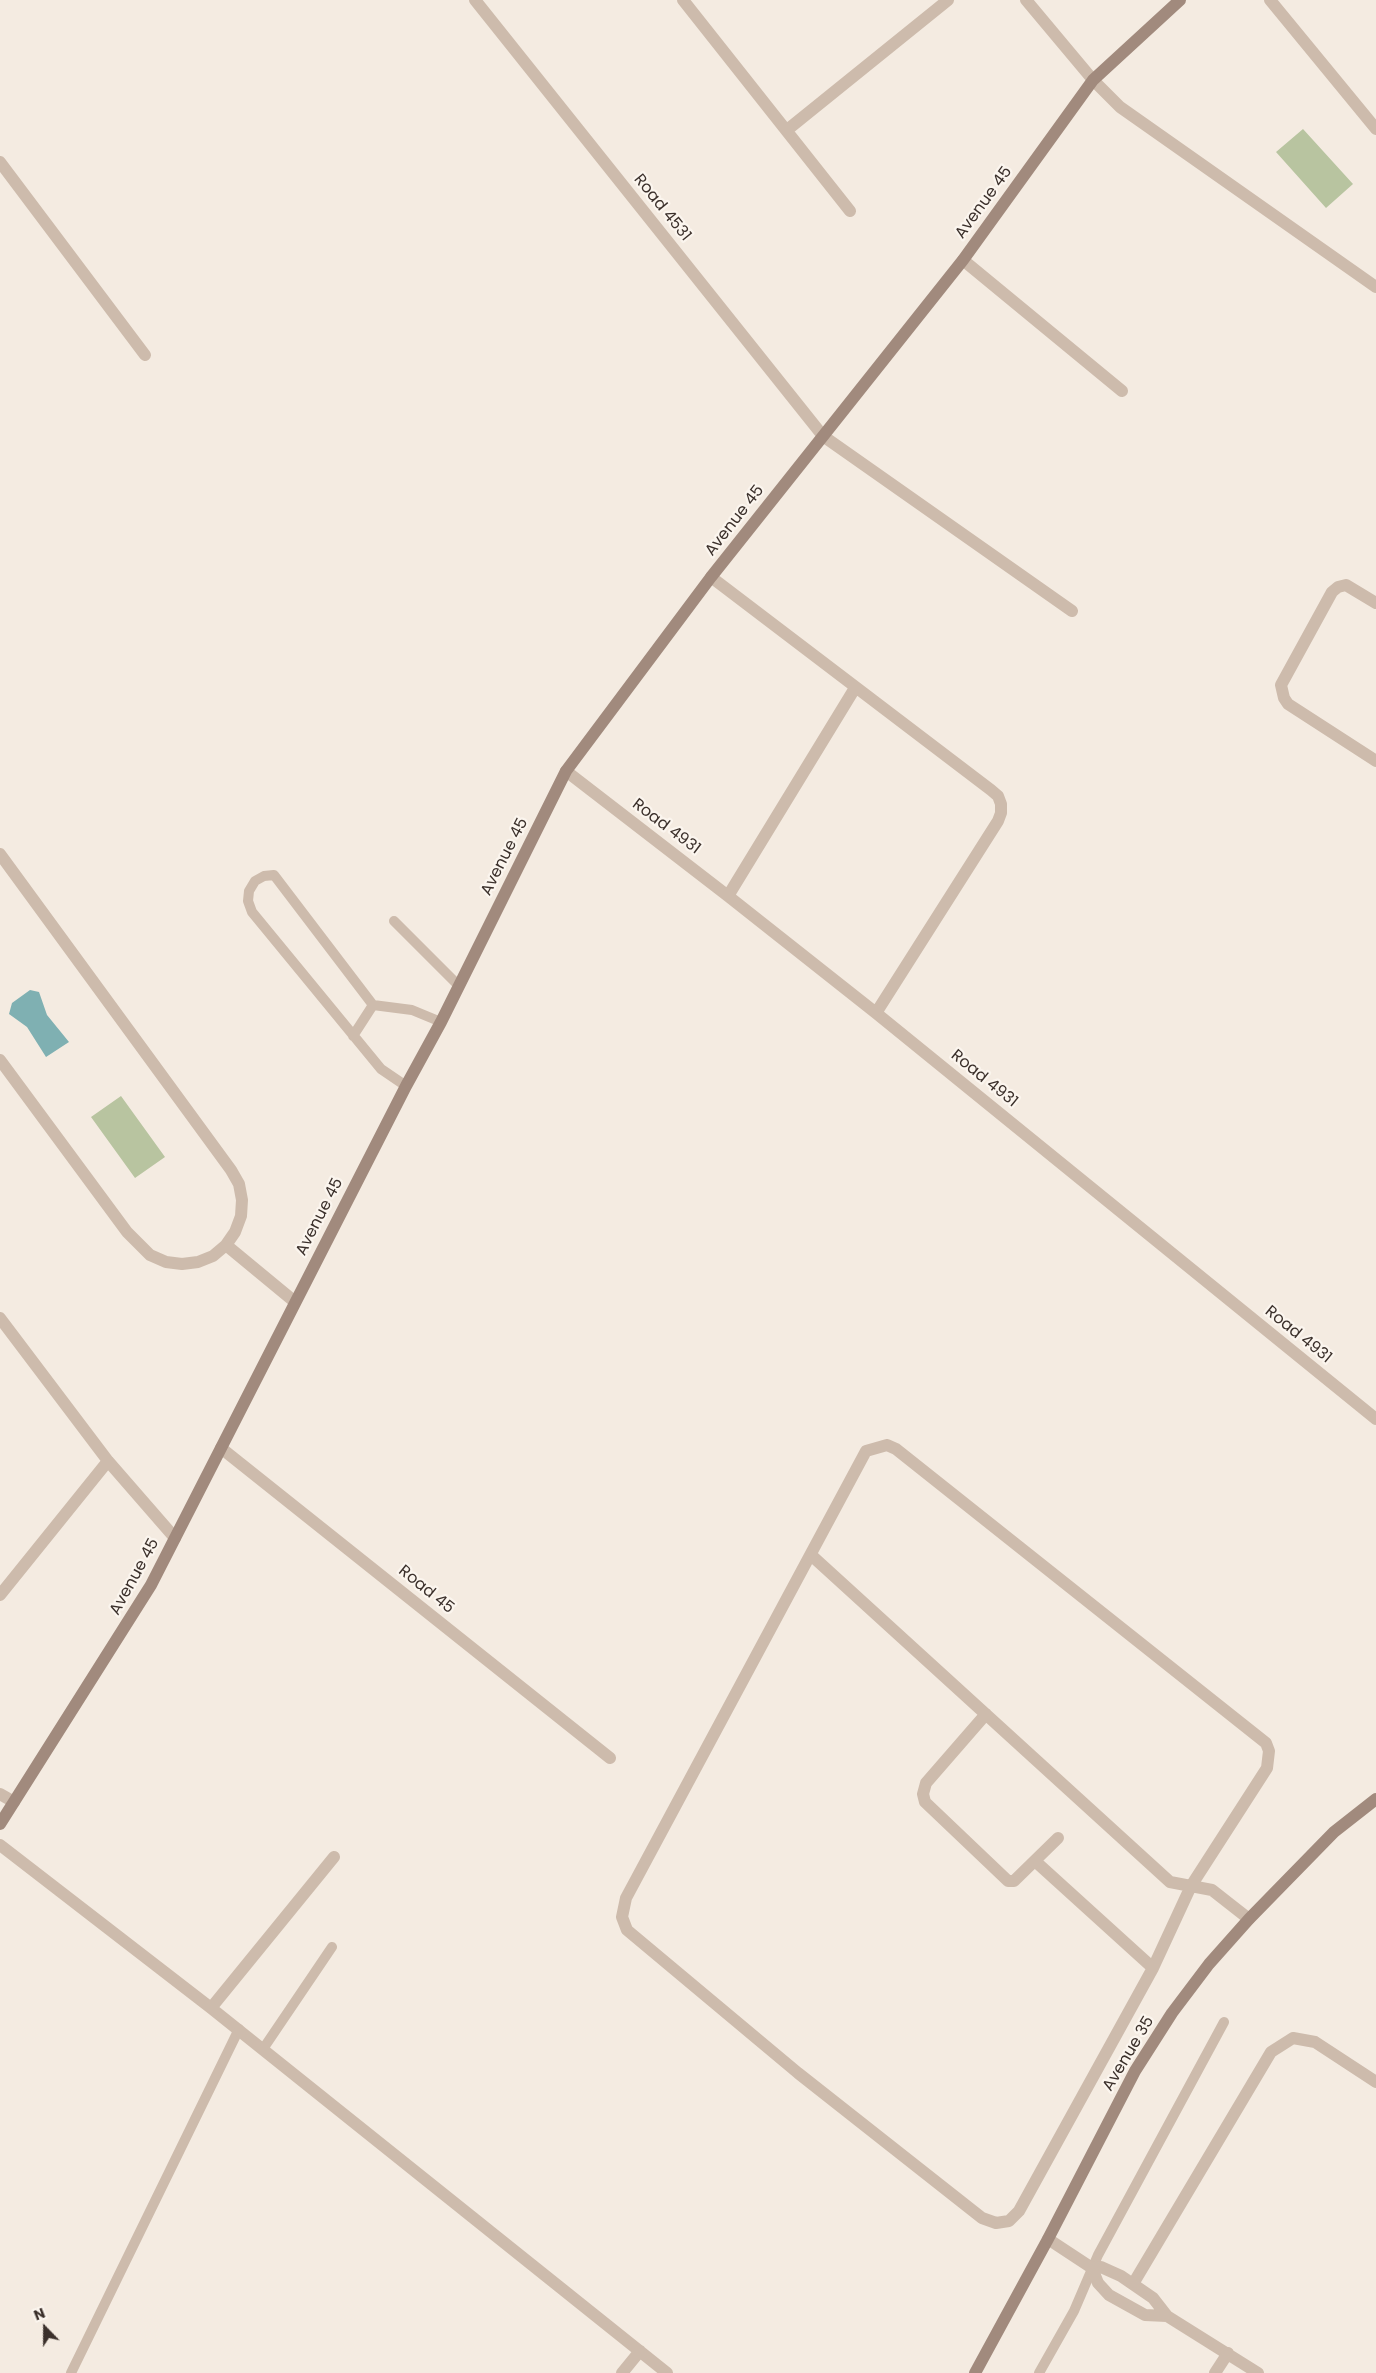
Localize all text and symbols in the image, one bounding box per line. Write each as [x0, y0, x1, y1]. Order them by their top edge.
street label: Avenue 45 [951, 163, 1017, 243]
street label: Road 4531 [629, 171, 695, 245]
street label: Avenue 45 [701, 482, 769, 560]
street label: Road 4931 [628, 795, 704, 859]
street label: Avenue 45 [477, 815, 533, 899]
street label: Road 4931 [947, 1046, 1021, 1112]
street label: Avenue 45 [292, 1175, 348, 1259]
street label: Road 4931 [1261, 1302, 1335, 1368]
street label: Avenue 45 [106, 1535, 164, 1619]
street label: Road 45 [394, 1562, 458, 1618]
street label: Avenue 35 [1099, 2013, 1159, 2095]
north arrow [20, 2303, 70, 2353]
text: N [31, 2303, 48, 2325]

